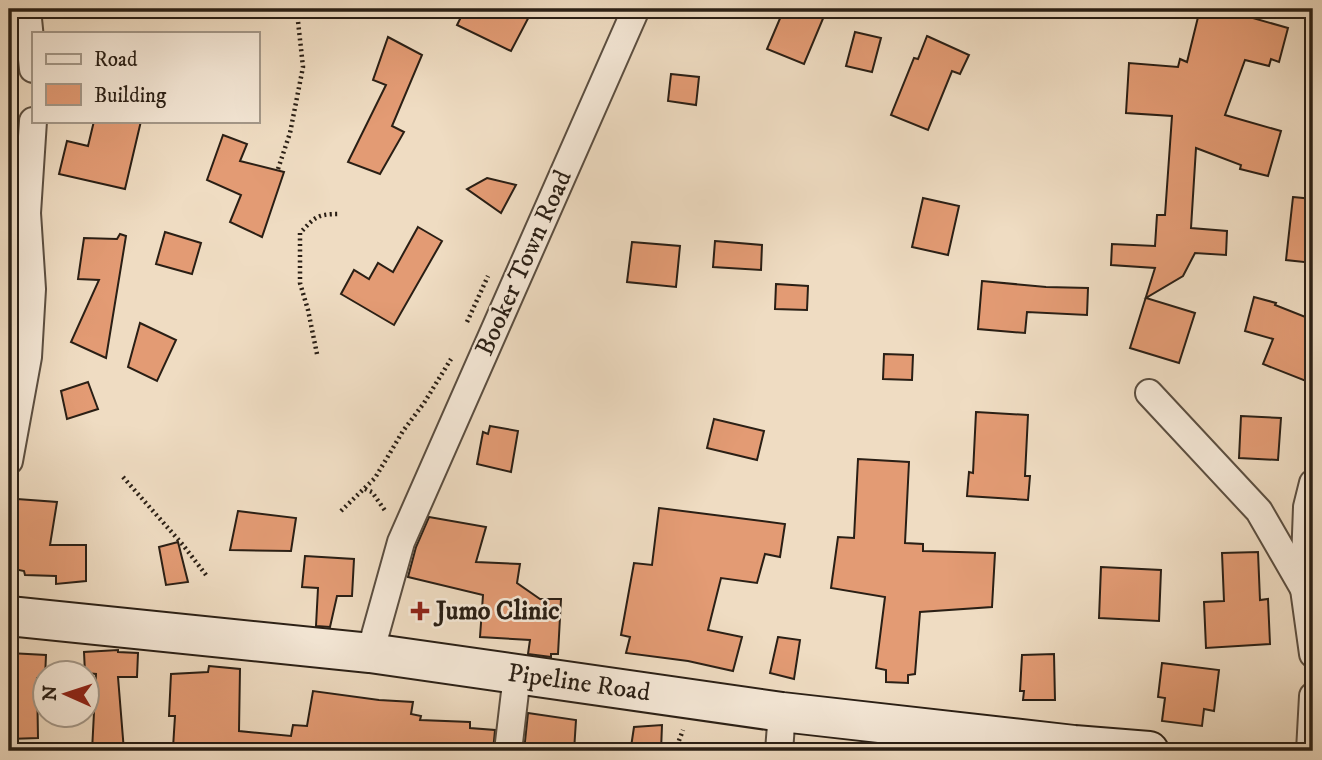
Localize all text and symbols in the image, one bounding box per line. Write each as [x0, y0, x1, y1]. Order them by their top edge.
legend [32, 32, 259, 122]
text: Road [94, 47, 138, 73]
text: Building [94, 83, 167, 109]
street label: Booker Town Road [468, 165, 580, 361]
place label: Jumo Clinic [433, 595, 559, 628]
marker: Jumo Clinic [410, 601, 430, 621]
street label: Pipeline Road [505, 657, 653, 709]
north arrow [32, 658, 102, 728]
text: N [39, 684, 62, 702]

